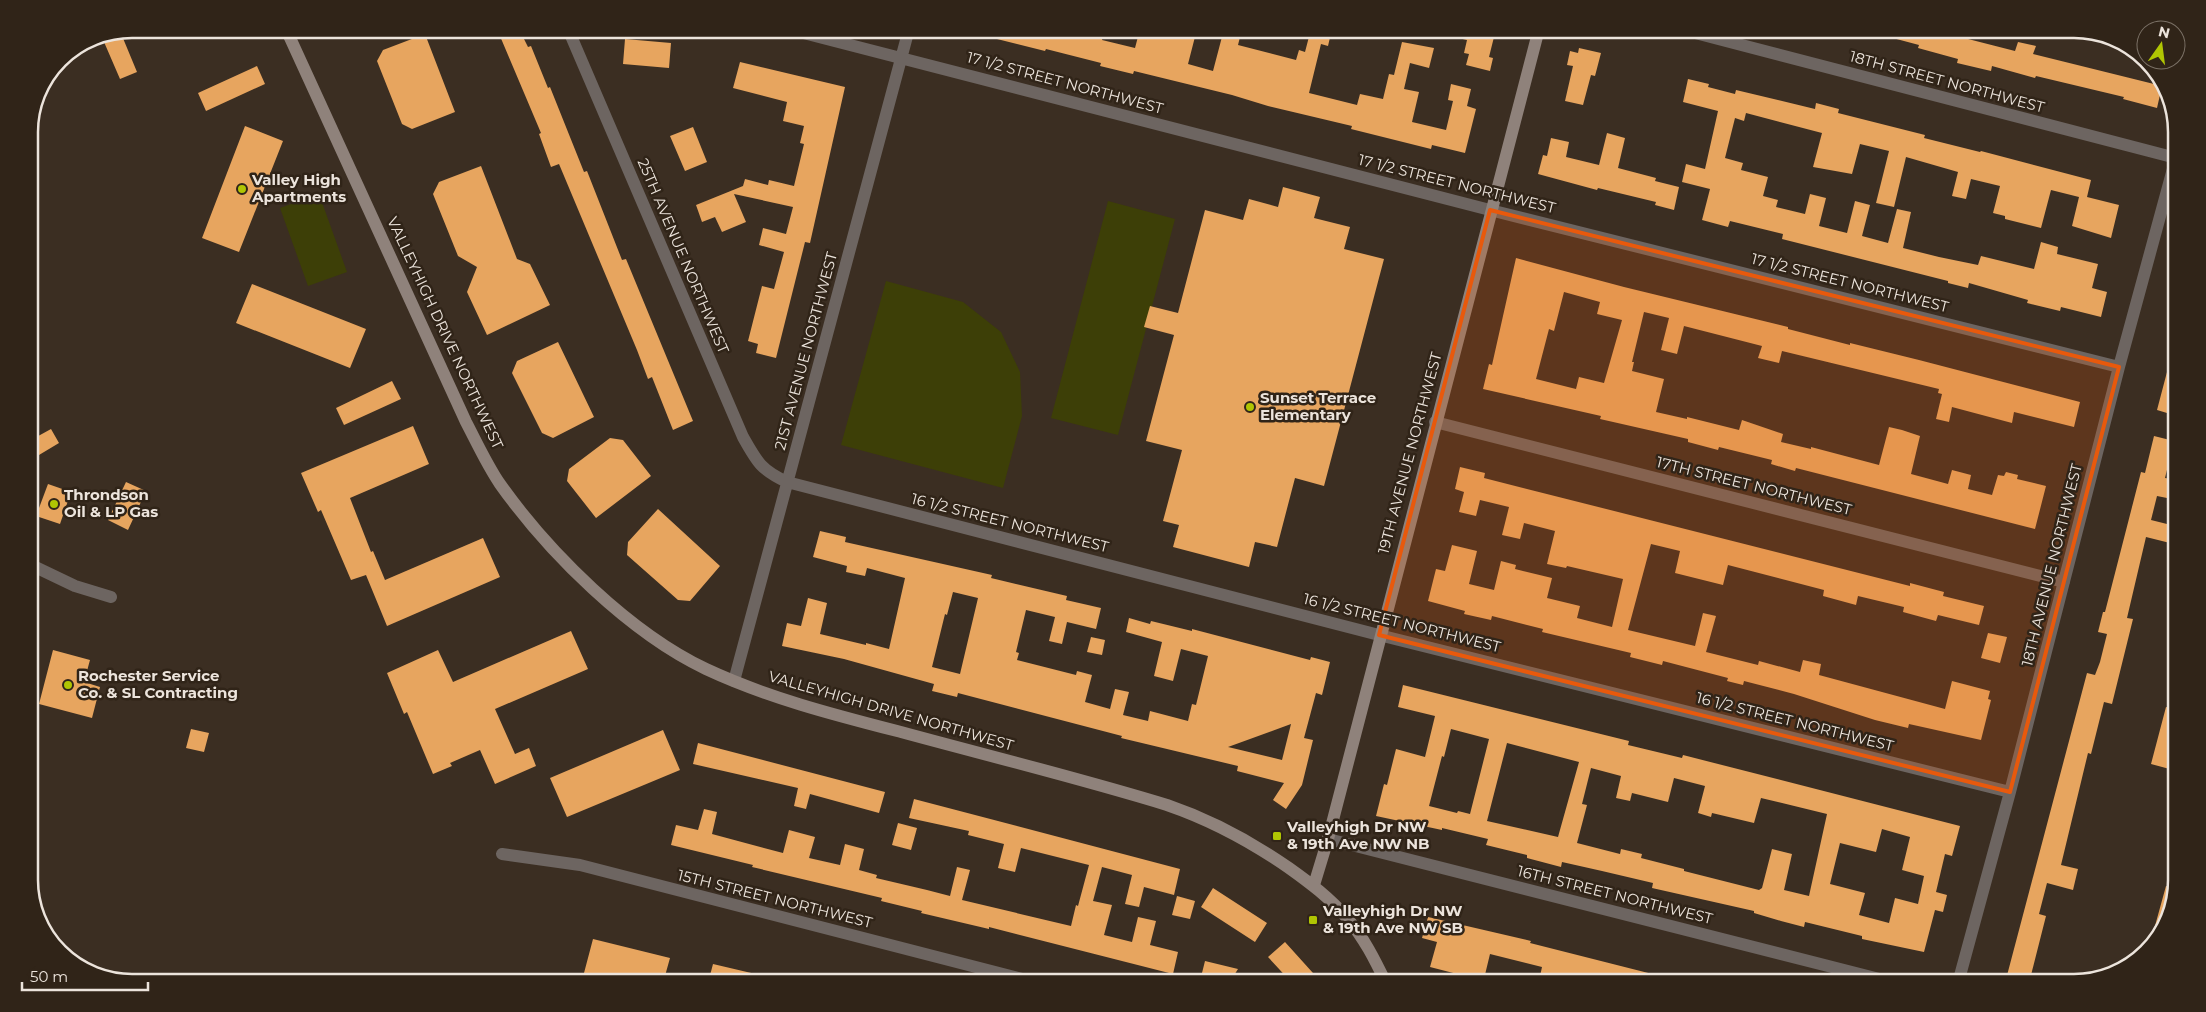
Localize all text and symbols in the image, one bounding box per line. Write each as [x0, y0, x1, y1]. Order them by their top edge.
north arrow [2136, 20, 2186, 70]
text: N [2156, 22, 2172, 42]
street label: 18TH STREET NORTHWEST [1848, 46, 2047, 117]
street label: 17 1/2 STREET NORTHWEST [965, 47, 1166, 118]
street label: 17 1/2 STREET NORTHWEST [1357, 150, 1558, 217]
street label: 25TH AVENUE NORTHWEST [634, 155, 733, 357]
place label: Valley High Apartments [251, 170, 346, 206]
marker: Valley High Apartments [236, 183, 248, 195]
street label: VALLEYHIGH DRIVE NORTHWEST [383, 214, 508, 452]
street label: 21ST AVENUE NORTHWEST [770, 249, 841, 452]
street label: 17 1/2 STREET NORTHWEST [1750, 249, 1951, 316]
street label: 19TH AVENUE NORTHWEST [1373, 350, 1446, 556]
place label: Sunset Terrace Elementary [1260, 388, 1376, 424]
marker: Sunset Terrace Elementary [1244, 401, 1256, 413]
street label: 17TH STREET NORTHWEST [1655, 452, 1854, 519]
street label: 18TH AVENUE NORTHWEST [2017, 461, 2086, 668]
place label: Throndson Oil & LP Gas [64, 485, 158, 521]
street label: 16 1/2 STREET NORTHWEST [909, 489, 1111, 556]
marker: Throndson Oil & LP Gas [48, 498, 60, 510]
street label: 16 1/2 STREET NORTHWEST [1301, 589, 1503, 656]
place label: Rochester Service Co. & SL Contracting [78, 666, 238, 702]
street label: VALLEYHIGH DRIVE NORTHWEST [766, 666, 1016, 755]
marker: Rochester Service Co. & SL Contracting [62, 679, 74, 691]
street label: 16 1/2 STREET NORTHWEST [1694, 688, 1896, 755]
place label: Valleyhigh Dr NW & 19th Ave NW NB [1286, 817, 1430, 853]
marker: Valleyhigh Dr NW & 19th Ave NW NB [1271, 830, 1283, 842]
street label: 16TH STREET NORTHWEST [1516, 861, 1715, 928]
street label: 15TH STREET NORTHWEST [676, 865, 875, 932]
place label: Valleyhigh Dr NW & 19th Ave NW SB [1322, 901, 1463, 937]
marker: Valleyhigh Dr NW & 19th Ave NW SB [1307, 914, 1319, 926]
scale bar [22, 960, 149, 992]
text: 50 m [30, 967, 68, 986]

